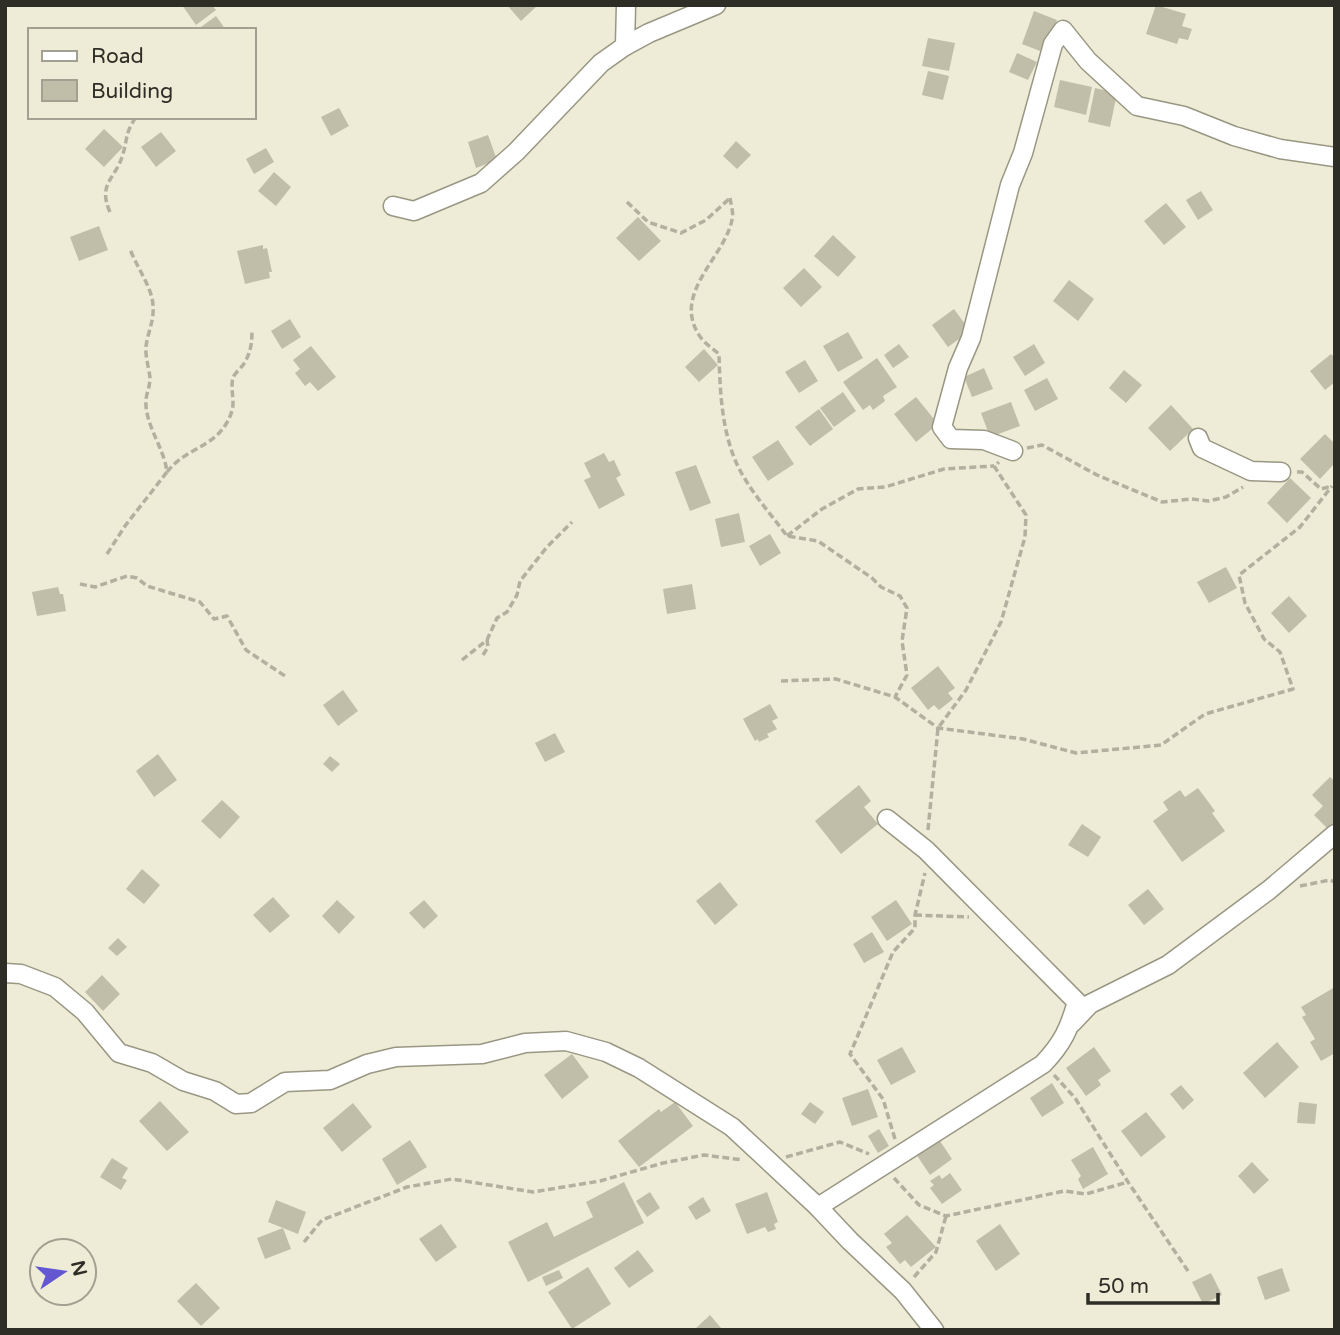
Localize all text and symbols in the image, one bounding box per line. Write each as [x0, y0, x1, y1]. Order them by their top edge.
legend [28, 28, 256, 119]
text: Road [91, 44, 144, 69]
text: Building [91, 79, 173, 104]
north arrow [28, 1237, 98, 1307]
text: N [66, 1258, 91, 1278]
scale bar [1088, 1262, 1218, 1306]
text: 50 m [1098, 1274, 1149, 1299]

